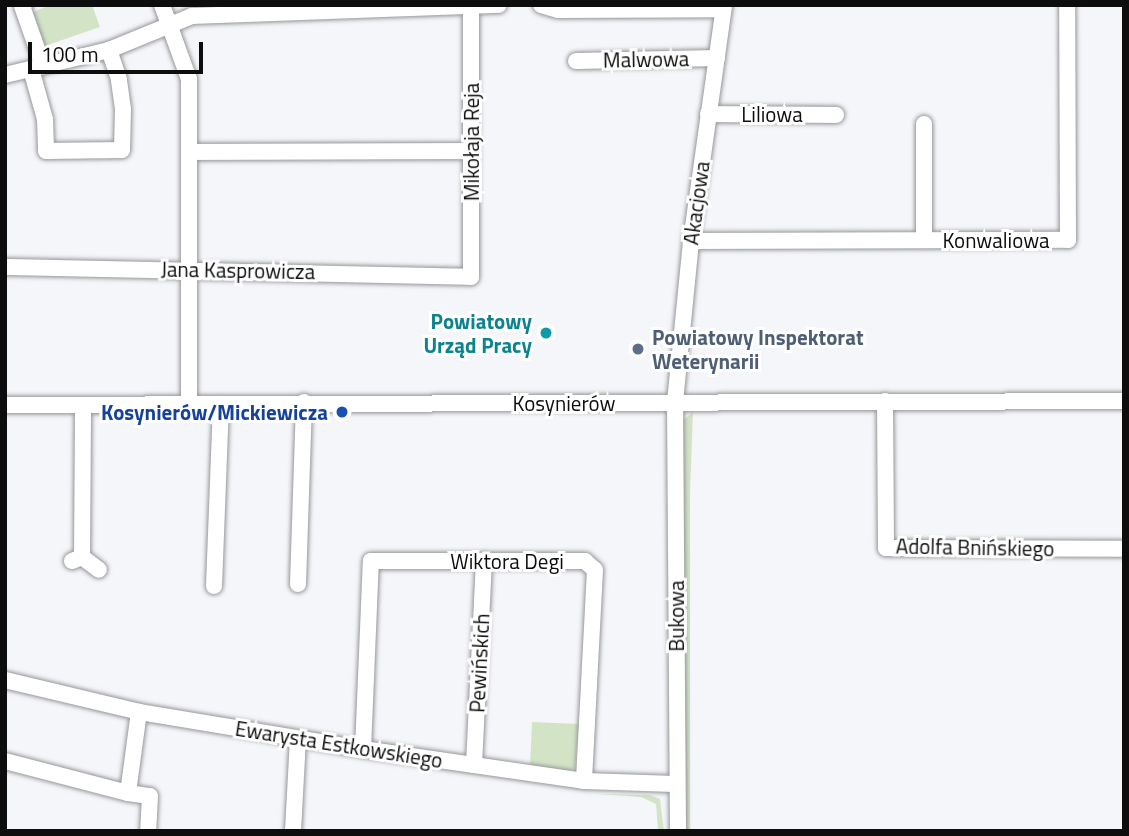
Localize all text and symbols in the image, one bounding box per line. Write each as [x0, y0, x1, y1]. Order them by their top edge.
scale bar [32, 28, 206, 72]
text: 100 m [41, 38, 98, 70]
street label: Malwowa [603, 46, 689, 72]
street label: Mikołaja Reja [458, 83, 484, 201]
street label: Liliowa [741, 101, 803, 127]
street label: Akacjowa [678, 160, 714, 246]
street label: Konwaliowa [942, 227, 1050, 253]
street label: Jana Kasprowicza [161, 256, 315, 284]
place label: Powiatowy Urząd Pracy [423, 308, 532, 358]
place label: Powiatowy Inspektorat Weterynarii [652, 324, 864, 374]
marker: Powiatowy Urząd Pracy [538, 325, 554, 341]
marker: Powiatowy Inspektorat Weterynarii [630, 341, 646, 357]
street label: Kosynierów [513, 390, 615, 416]
place label: Kosynierów/Mickiewicza [101, 399, 328, 425]
marker: Kosynierów/Mickiewicza [334, 404, 350, 420]
street label: Adolfa Bnińskiego [896, 533, 1054, 561]
street label: Wiktora Degi [450, 548, 564, 574]
street label: Bukowa [663, 580, 689, 652]
street label: Pewińskich [464, 613, 494, 713]
street label: Ewarysta Estkowskiego [233, 715, 445, 773]

